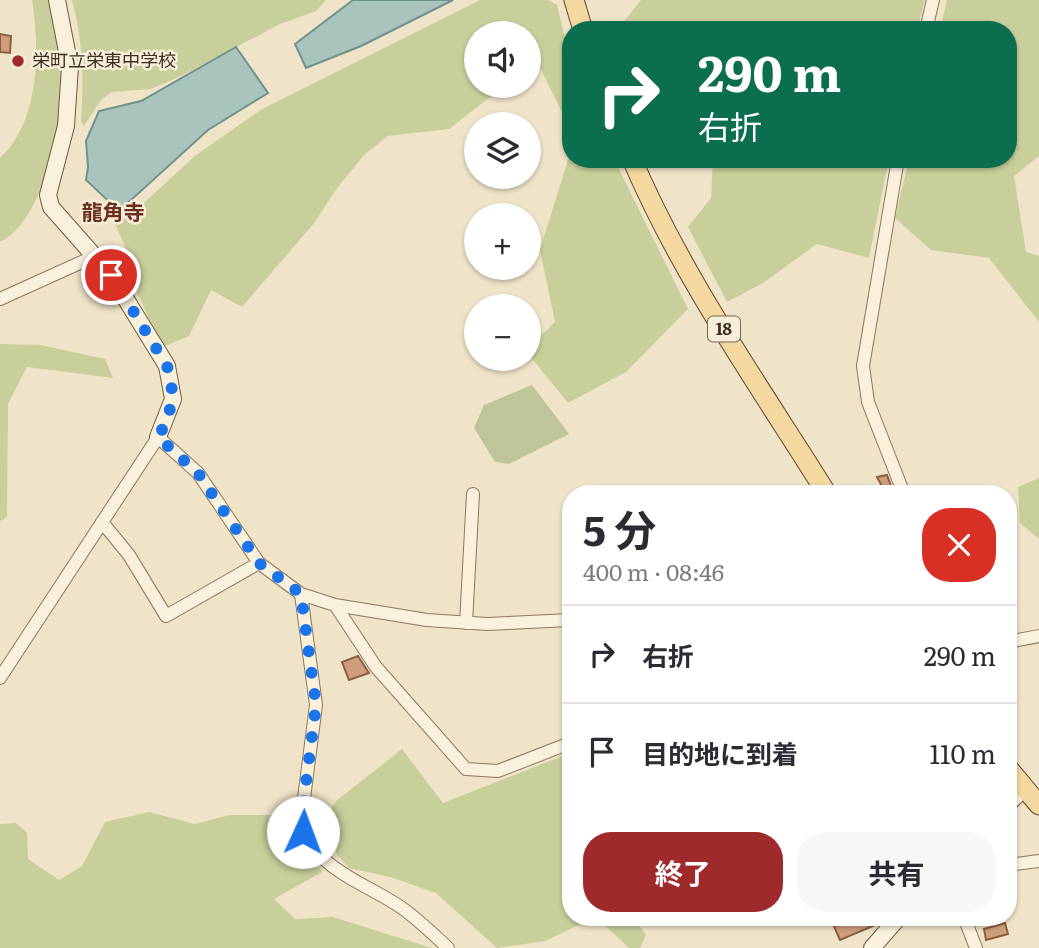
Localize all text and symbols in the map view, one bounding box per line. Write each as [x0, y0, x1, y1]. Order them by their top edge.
map controls [464, 21, 541, 371]
button: sound [464, 21, 541, 98]
text: 290 m [698, 34, 841, 107]
place label: 栄町立栄東中学校 [32, 46, 176, 73]
icon: right [583, 49, 674, 140]
marker: 栄町立栄東中学校 [10, 53, 26, 69]
text: 右折 [698, 101, 762, 149]
button: layers [464, 112, 541, 189]
district label: 龍角寺 [82, 195, 145, 226]
button: + [464, 203, 541, 280]
pin [81, 245, 141, 305]
icon: arrive [92, 256, 130, 294]
button: − [464, 294, 541, 371]
road number: 18 [708, 316, 740, 342]
text: 5 分 [583, 497, 656, 559]
button: close [922, 508, 996, 582]
text: 400 m · 08:46 [583, 554, 724, 588]
icon: right [583, 635, 621, 673]
text: 右折 [642, 635, 694, 674]
text: 290 m [924, 635, 996, 674]
icon: arrive [583, 733, 621, 771]
text: 目的地に到着 [642, 733, 798, 772]
text: 110 m [929, 733, 996, 772]
position arrow [266, 795, 340, 869]
button: 終了 [583, 832, 783, 912]
button: 共有 [797, 832, 996, 912]

